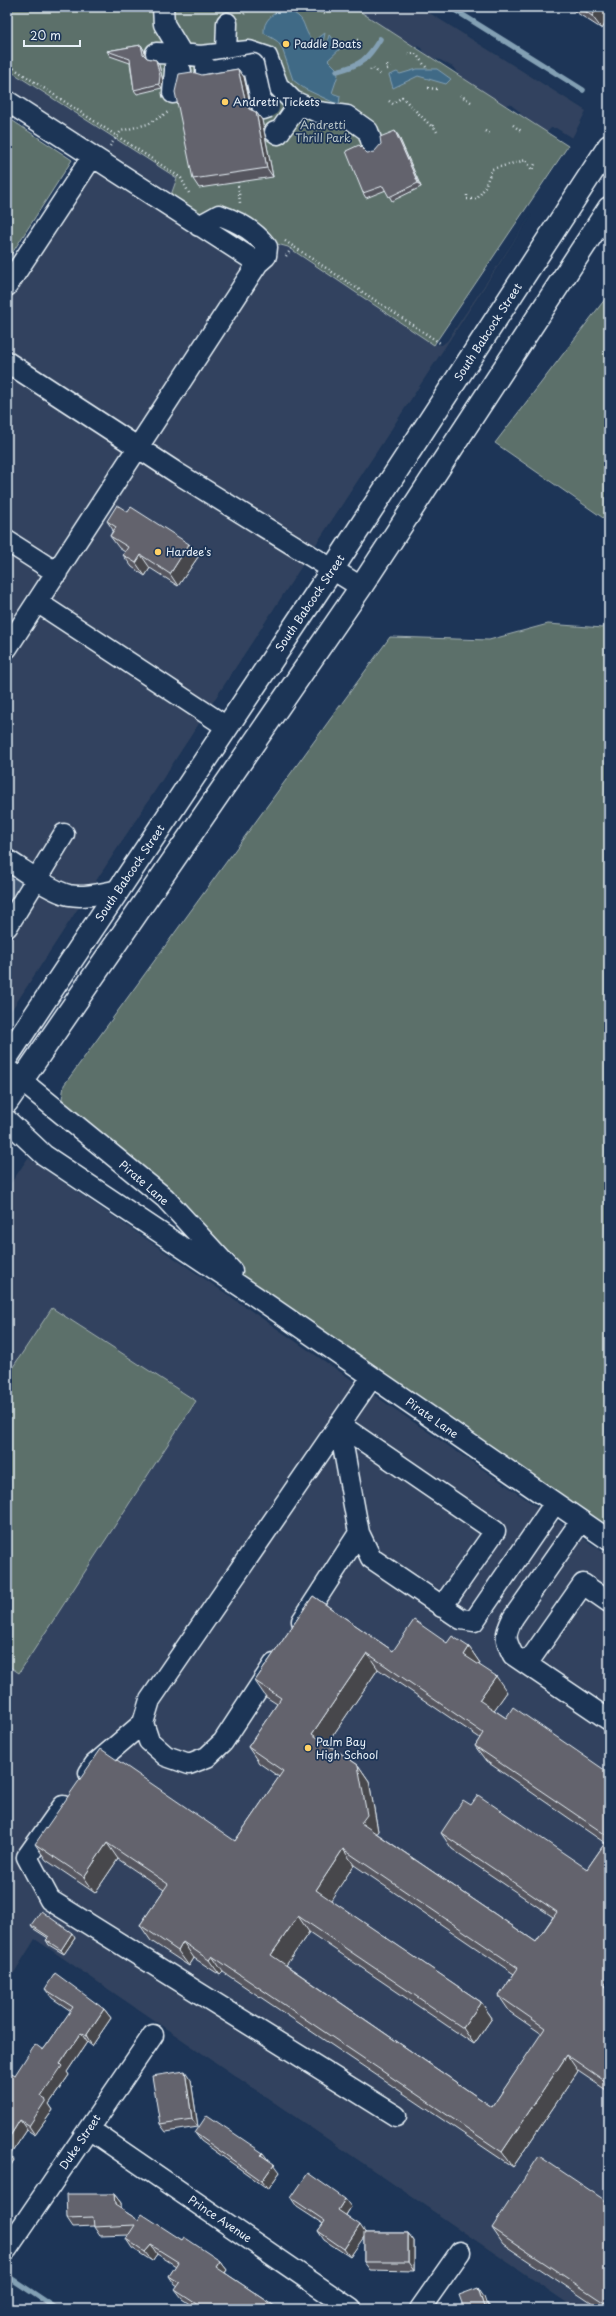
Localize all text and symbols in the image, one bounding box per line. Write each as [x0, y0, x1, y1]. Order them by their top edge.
scale bar [24, 22, 80, 48]
text: 20 m [30, 26, 61, 44]
place label: Paddle Boats [294, 35, 361, 52]
marker: Paddle Boats [281, 39, 291, 49]
place label: Andretti Tickets [233, 93, 320, 110]
marker: Andretti Tickets [220, 97, 230, 107]
park label: Andretti Thrill Park [295, 116, 351, 146]
street label: South Babcock Street [449, 279, 526, 384]
place label: Hardee's [166, 543, 211, 560]
marker: Hardee's [153, 547, 163, 557]
street label: South Babcock Street [271, 550, 349, 655]
street label: South Babcock Street [91, 820, 169, 925]
street label: Pirate Lane [116, 1156, 173, 1209]
street label: Pirate Lane [402, 1393, 462, 1442]
place label: Palm Bay High School [316, 1733, 378, 1763]
marker: Palm Bay High School [303, 1743, 313, 1753]
street label: Duke Street [55, 2110, 105, 2173]
street label: Prince Avenue [185, 2191, 256, 2246]

